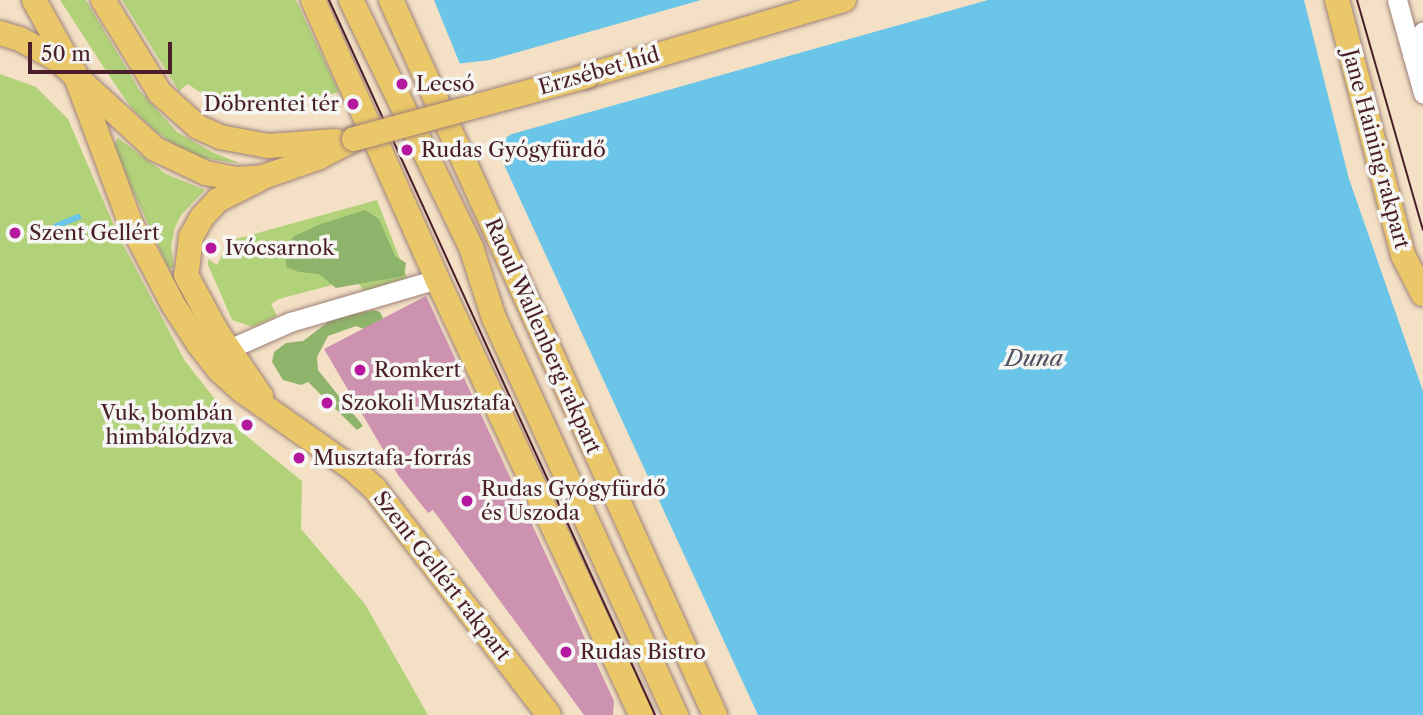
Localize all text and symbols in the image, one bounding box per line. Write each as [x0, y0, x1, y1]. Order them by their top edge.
scale bar [32, 28, 175, 72]
text: 50 m [41, 41, 91, 66]
street label: Erzsébet híd [536, 42, 662, 100]
street label: Jane Haining rakpart [1337, 46, 1415, 252]
place label: Lecsó [416, 71, 475, 97]
marker: Lecsó [394, 76, 410, 92]
place label: Döbrentei tér [204, 91, 339, 117]
marker: Döbrentei tér [345, 96, 361, 112]
place label: Rudas Gyógyfürdő [421, 137, 606, 163]
marker: Rudas Gyógyfürdő [399, 142, 415, 158]
street label: Raoul Wallenberg rakpart [479, 214, 607, 458]
place label: Szent Gellért [29, 220, 159, 246]
marker: Szent Gellért [7, 225, 23, 241]
place label: Ivócsarnok [225, 235, 334, 261]
marker: Ivócsarnok [203, 240, 219, 256]
water label: Duna [1005, 344, 1063, 372]
place label: Romkert [374, 357, 461, 383]
marker: Romkert [352, 362, 368, 378]
place label: Szokoli Musztafa [341, 390, 510, 416]
marker: Szokoli Musztafa [319, 395, 335, 411]
place label: Vuk, bombán himbálódzva [101, 400, 233, 450]
marker: Vuk, bombán himbálódzva [239, 417, 255, 433]
place label: Musztafa-forrás [313, 445, 471, 471]
marker: Musztafa-forrás [291, 450, 307, 466]
place label: Rudas Gyógyfürdő és Uszoda [481, 476, 666, 526]
street label: Szent Gellért rakpart [368, 486, 516, 666]
marker: Rudas Gyógyfürdő és Uszoda [459, 493, 475, 509]
place label: Rudas Bistro [580, 639, 706, 665]
marker: Rudas Bistro [558, 644, 574, 660]

